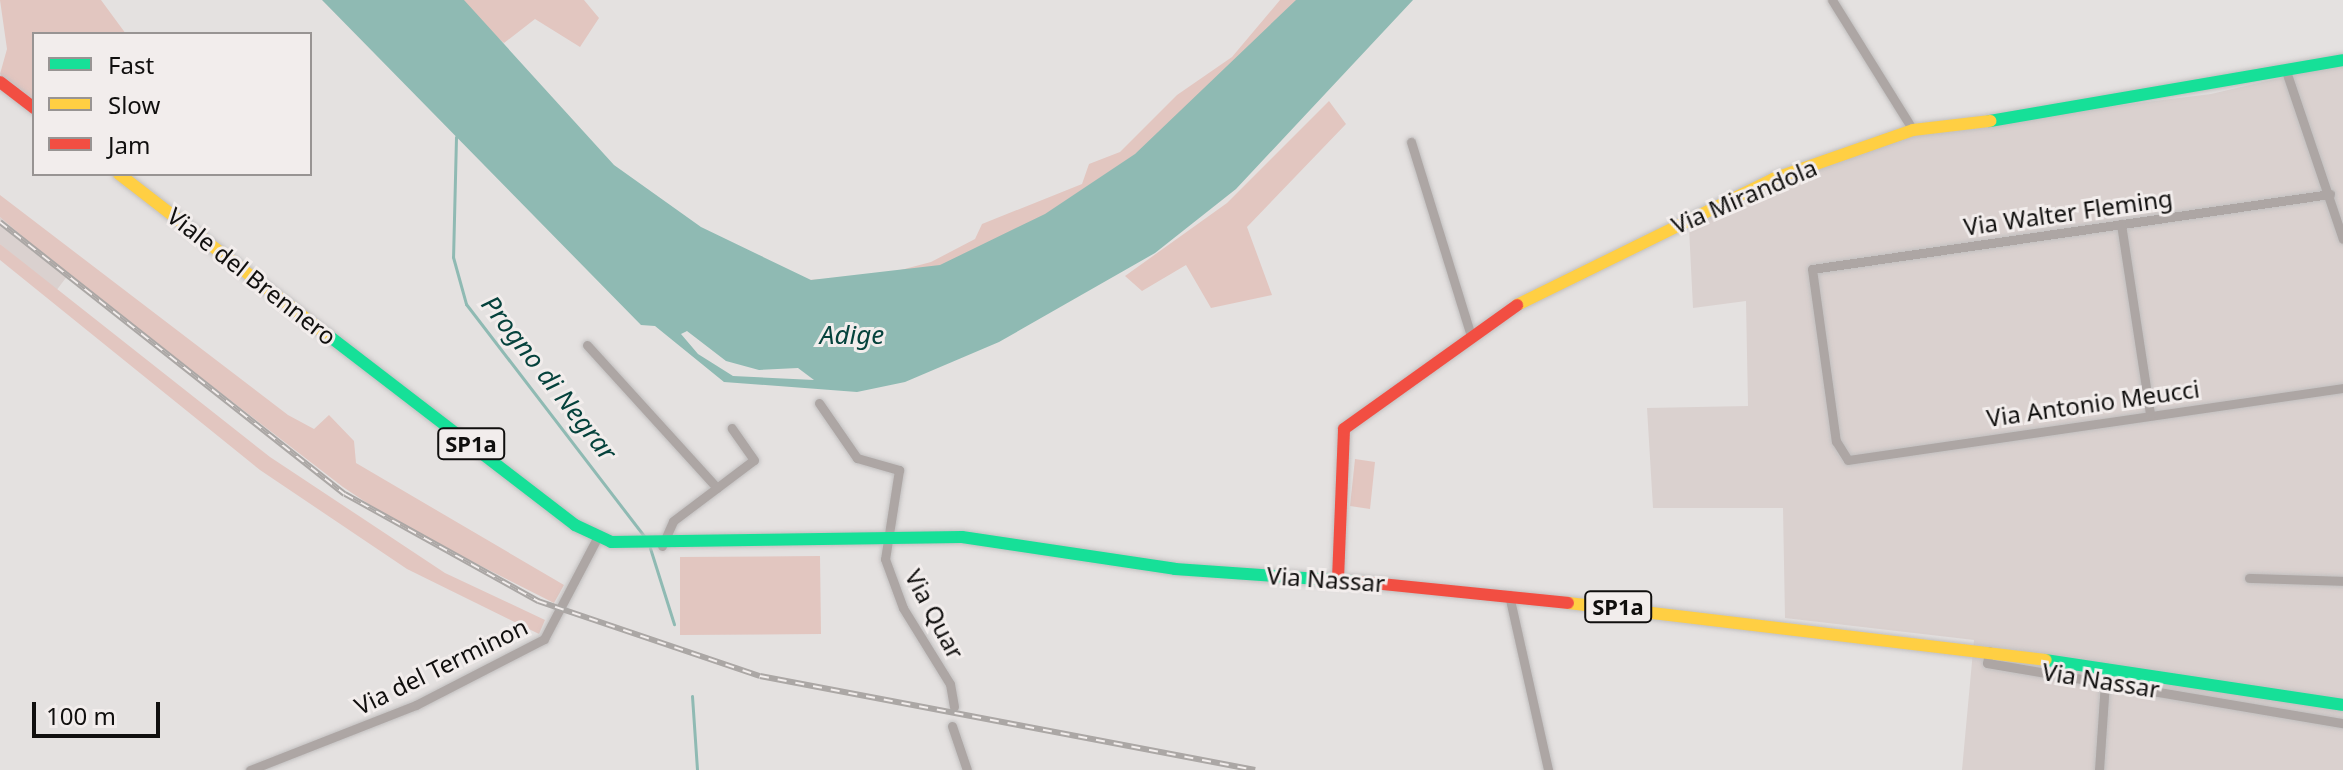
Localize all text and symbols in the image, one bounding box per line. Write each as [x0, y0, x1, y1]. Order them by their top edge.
legend [32, 32, 312, 176]
text: Fast [108, 48, 154, 81]
text: Slow [108, 88, 160, 121]
text: Jam [108, 128, 150, 161]
street label: Via Mirandola [1667, 152, 1821, 240]
street label: Via Walter Fleming [1962, 183, 2174, 241]
street label: Viale del Brennero [162, 201, 342, 351]
water label: Progno di Negrar [475, 289, 623, 467]
water label: Adige [820, 319, 884, 351]
street label: Via Antonio Meucci [1985, 374, 2201, 432]
road number: SP1a [437, 426, 505, 462]
street label: Via Nassar [1266, 561, 1386, 597]
street label: Via Quar [899, 564, 971, 664]
road number: SP1a [1584, 589, 1652, 625]
street label: Via del Terminon [350, 612, 532, 720]
street label: Via Nassar [2040, 657, 2162, 703]
scale bar [36, 686, 164, 736]
text: 100 m [46, 699, 116, 732]

